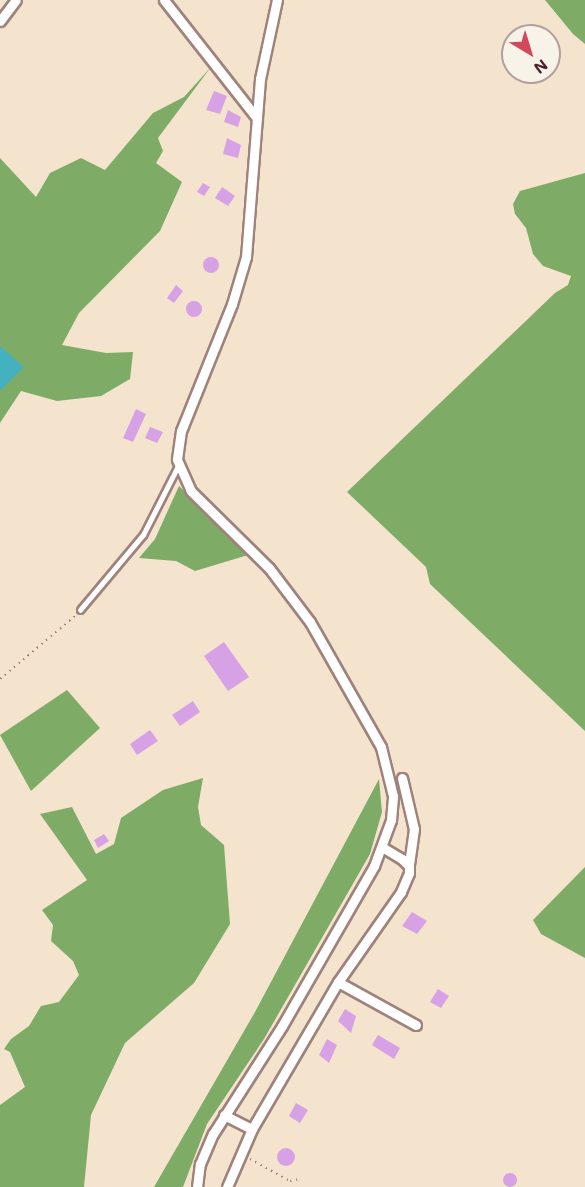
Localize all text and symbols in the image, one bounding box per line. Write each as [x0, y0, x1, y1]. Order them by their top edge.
north arrow [501, 24, 561, 84]
text: N [530, 55, 552, 79]

